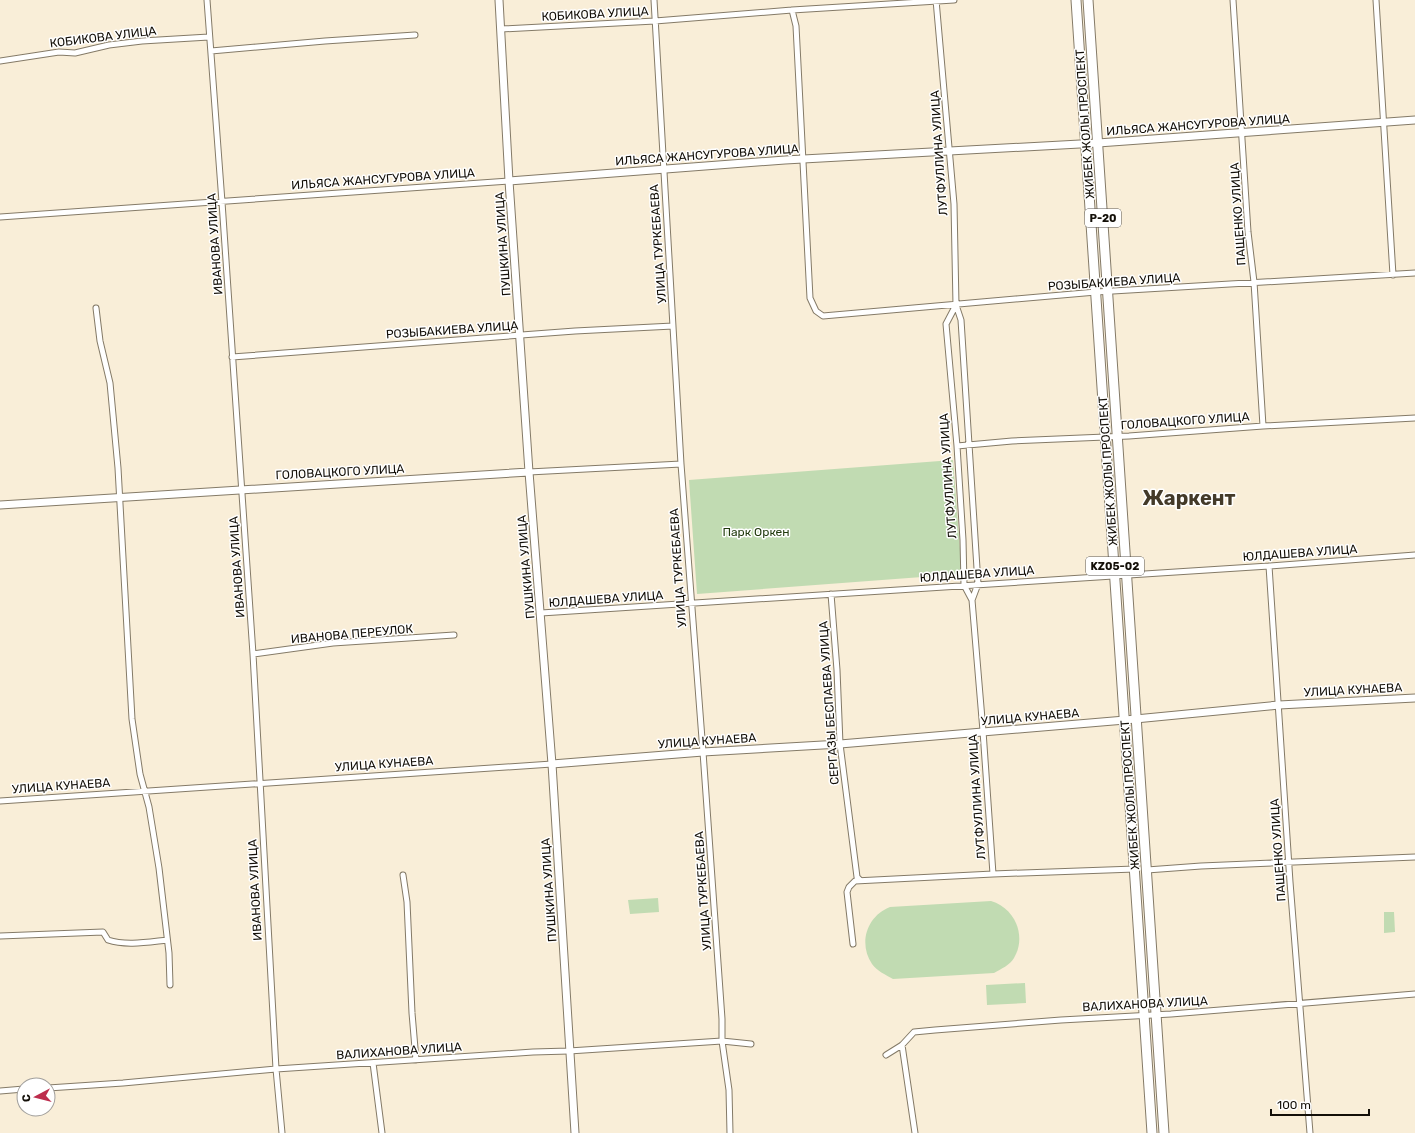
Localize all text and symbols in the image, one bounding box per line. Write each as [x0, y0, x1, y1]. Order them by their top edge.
street label: КОБИКОВА УЛИЦА [541, 4, 649, 24]
street label: КОБИКОВА УЛИЦА [49, 24, 157, 50]
street label: ЖИБЕК ЖОЛЫ ПРОСПЕКТ [1073, 48, 1097, 200]
street label: ЛУТФУЛЛИНА УЛИЦА [928, 90, 950, 216]
street label: ИЛЬЯСА ЖАНСУГУРОВА УЛИЦА [1106, 112, 1290, 138]
street label: ИЛЬЯСА ЖАНСУГУРОВА УЛИЦА [615, 142, 799, 168]
street label: ПАЩЕНКО УЛИЦА [1227, 162, 1249, 266]
street label: ИЛЬЯСА ЖАНСУГУРОВА УЛИЦА [291, 166, 475, 192]
street label: УЛИЦА ТУРКЕБАЕВА [647, 184, 669, 304]
street label: ПУШКИНА УЛИЦА [492, 192, 514, 296]
street label: ИВАНОВА УЛИЦА [204, 193, 226, 295]
road number: Р-20 [1085, 209, 1121, 227]
street label: РОЗЫБАКИЕВА УЛИЦА [1047, 270, 1181, 294]
street label: РОЗЫБАКИЕВА УЛИЦА [385, 318, 519, 342]
street label: ЖИБЕК ЖОЛЫ ПРОСПЕКТ [1096, 395, 1120, 547]
street label: ГОЛОВАЦКОГО УЛИЦА [1120, 410, 1250, 432]
street label: ЛУТФУЛЛИНА УЛИЦА [937, 413, 959, 539]
street label: ГОЛОВАЦКОГО УЛИЦА [275, 462, 405, 482]
district label: Жаркент [1142, 486, 1236, 510]
street label: УЛИЦА ТУРКЕБАЕВА [667, 508, 689, 628]
street label: ПУШКИНА УЛИЦА [514, 515, 538, 619]
street label: ИВАНОВА УЛИЦА [226, 516, 248, 618]
park label: Парк Оркен [722, 525, 790, 539]
street label: ЮЛДАШЕВА УЛИЦА [1242, 542, 1358, 564]
road number: KZ05-02 [1086, 557, 1144, 575]
street label: ЮЛДАШЕВА УЛИЦА [919, 563, 1035, 585]
street label: ЮЛДАШЕВА УЛИЦА [548, 588, 664, 610]
street label: СЕРГАЗЫ БЕСПАЕВА УЛИЦА [816, 621, 842, 785]
street label: ИВАНОВА ПЕРЕУЛОК [290, 622, 414, 646]
street label: УЛИЦА КУНАЕВА [1303, 680, 1403, 700]
street label: УЛИЦА КУНАЕВА [980, 706, 1080, 728]
street label: ЖИБЕК ЖОЛЫ ПРОСПЕКТ [1118, 719, 1142, 871]
street label: УЛИЦА КУНАЕВА [657, 731, 757, 751]
street label: ЛУТФУЛЛИНА УЛИЦА [966, 734, 988, 860]
street label: УЛИЦА КУНАЕВА [334, 754, 434, 774]
street label: УЛИЦА КУНАЕВА [11, 776, 111, 796]
street label: ПАЩЕНКО УЛИЦА [1267, 798, 1289, 902]
street label: УЛИЦА ТУРКЕБАЕВА [692, 831, 714, 951]
street label: ПУШКИНА УЛИЦА [538, 838, 560, 942]
street label: ИВАНОВА УЛИЦА [245, 839, 265, 941]
street label: ВАЛИХАНОВА УЛИЦА [1082, 994, 1208, 1014]
street label: ВАЛИХАНОВА УЛИЦА [336, 1040, 462, 1062]
north arrow [16, 1077, 56, 1117]
scale bar [1271, 1091, 1369, 1117]
text: С [20, 1093, 33, 1103]
text: 100 m [1277, 1098, 1311, 1112]

